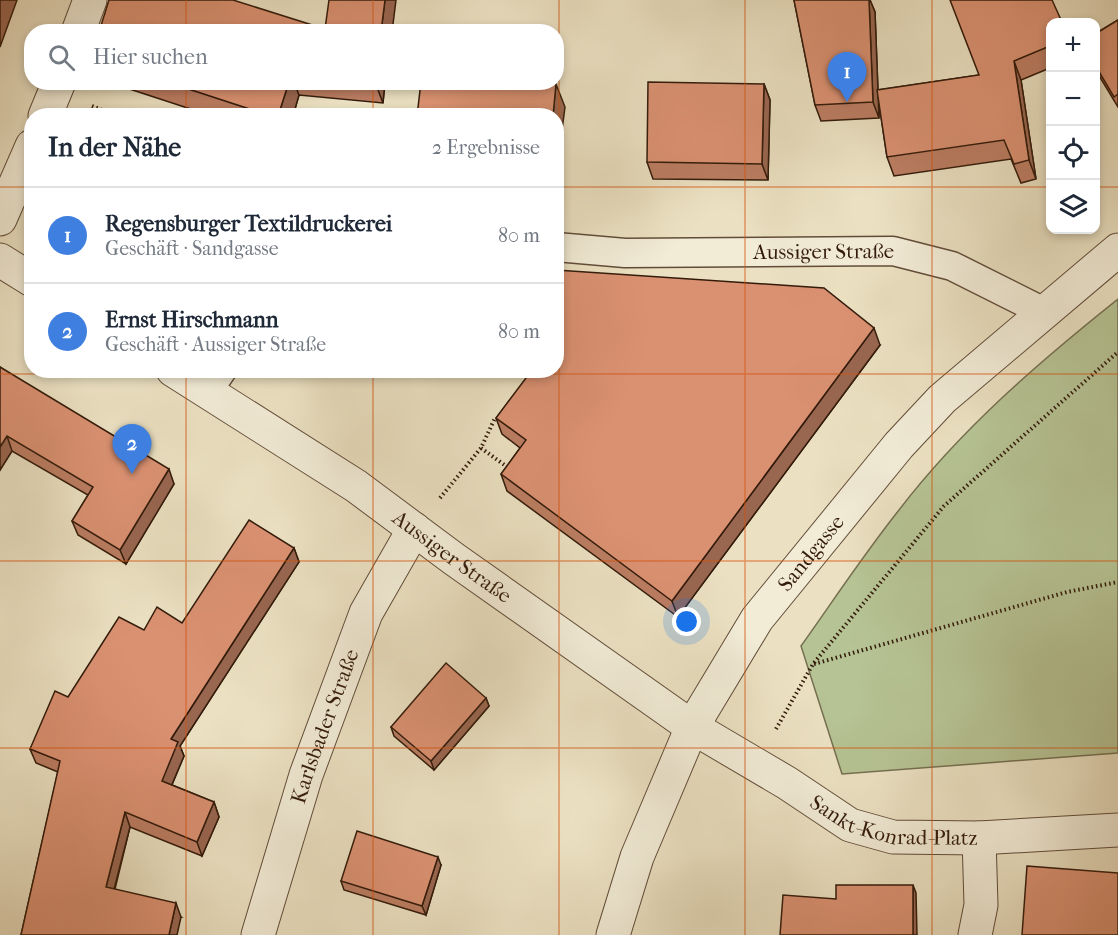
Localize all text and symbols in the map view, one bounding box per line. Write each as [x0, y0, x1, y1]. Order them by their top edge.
map controls [1046, 18, 1100, 234]
button: + [1046, 18, 1100, 72]
search box [24, 24, 564, 90]
icon: search [45, 41, 78, 74]
text: Hier suchen [93, 44, 208, 70]
pin: 1 [828, 52, 866, 102]
button: − [1046, 72, 1100, 126]
button: locate [1046, 126, 1100, 180]
text: In der Nähe [48, 132, 181, 163]
text: 2 Ergebnisse [432, 136, 540, 159]
button: layers [1046, 180, 1100, 234]
text: Regensburger Textildruckerei [105, 211, 392, 237]
text: 1 [64, 224, 71, 247]
text: 80 m [498, 224, 540, 247]
text: Geschäft · Sandgasse [105, 237, 279, 260]
street label: Aussiger Straße [752, 239, 894, 264]
text: Ernst Hirschmann [105, 307, 279, 333]
text: 2 [62, 320, 73, 343]
text: 80 m [498, 320, 540, 343]
text: Geschäft · Aussiger Straße [105, 333, 326, 356]
pin: 2 [112, 424, 152, 474]
street label: Aussiger Straße [387, 505, 516, 608]
street label: Sandgasse [773, 510, 849, 596]
your location [672, 607, 701, 636]
street label: Karlsbader Straße [286, 646, 364, 807]
street label: Sankt-Konrad-Platz [806, 790, 978, 850]

